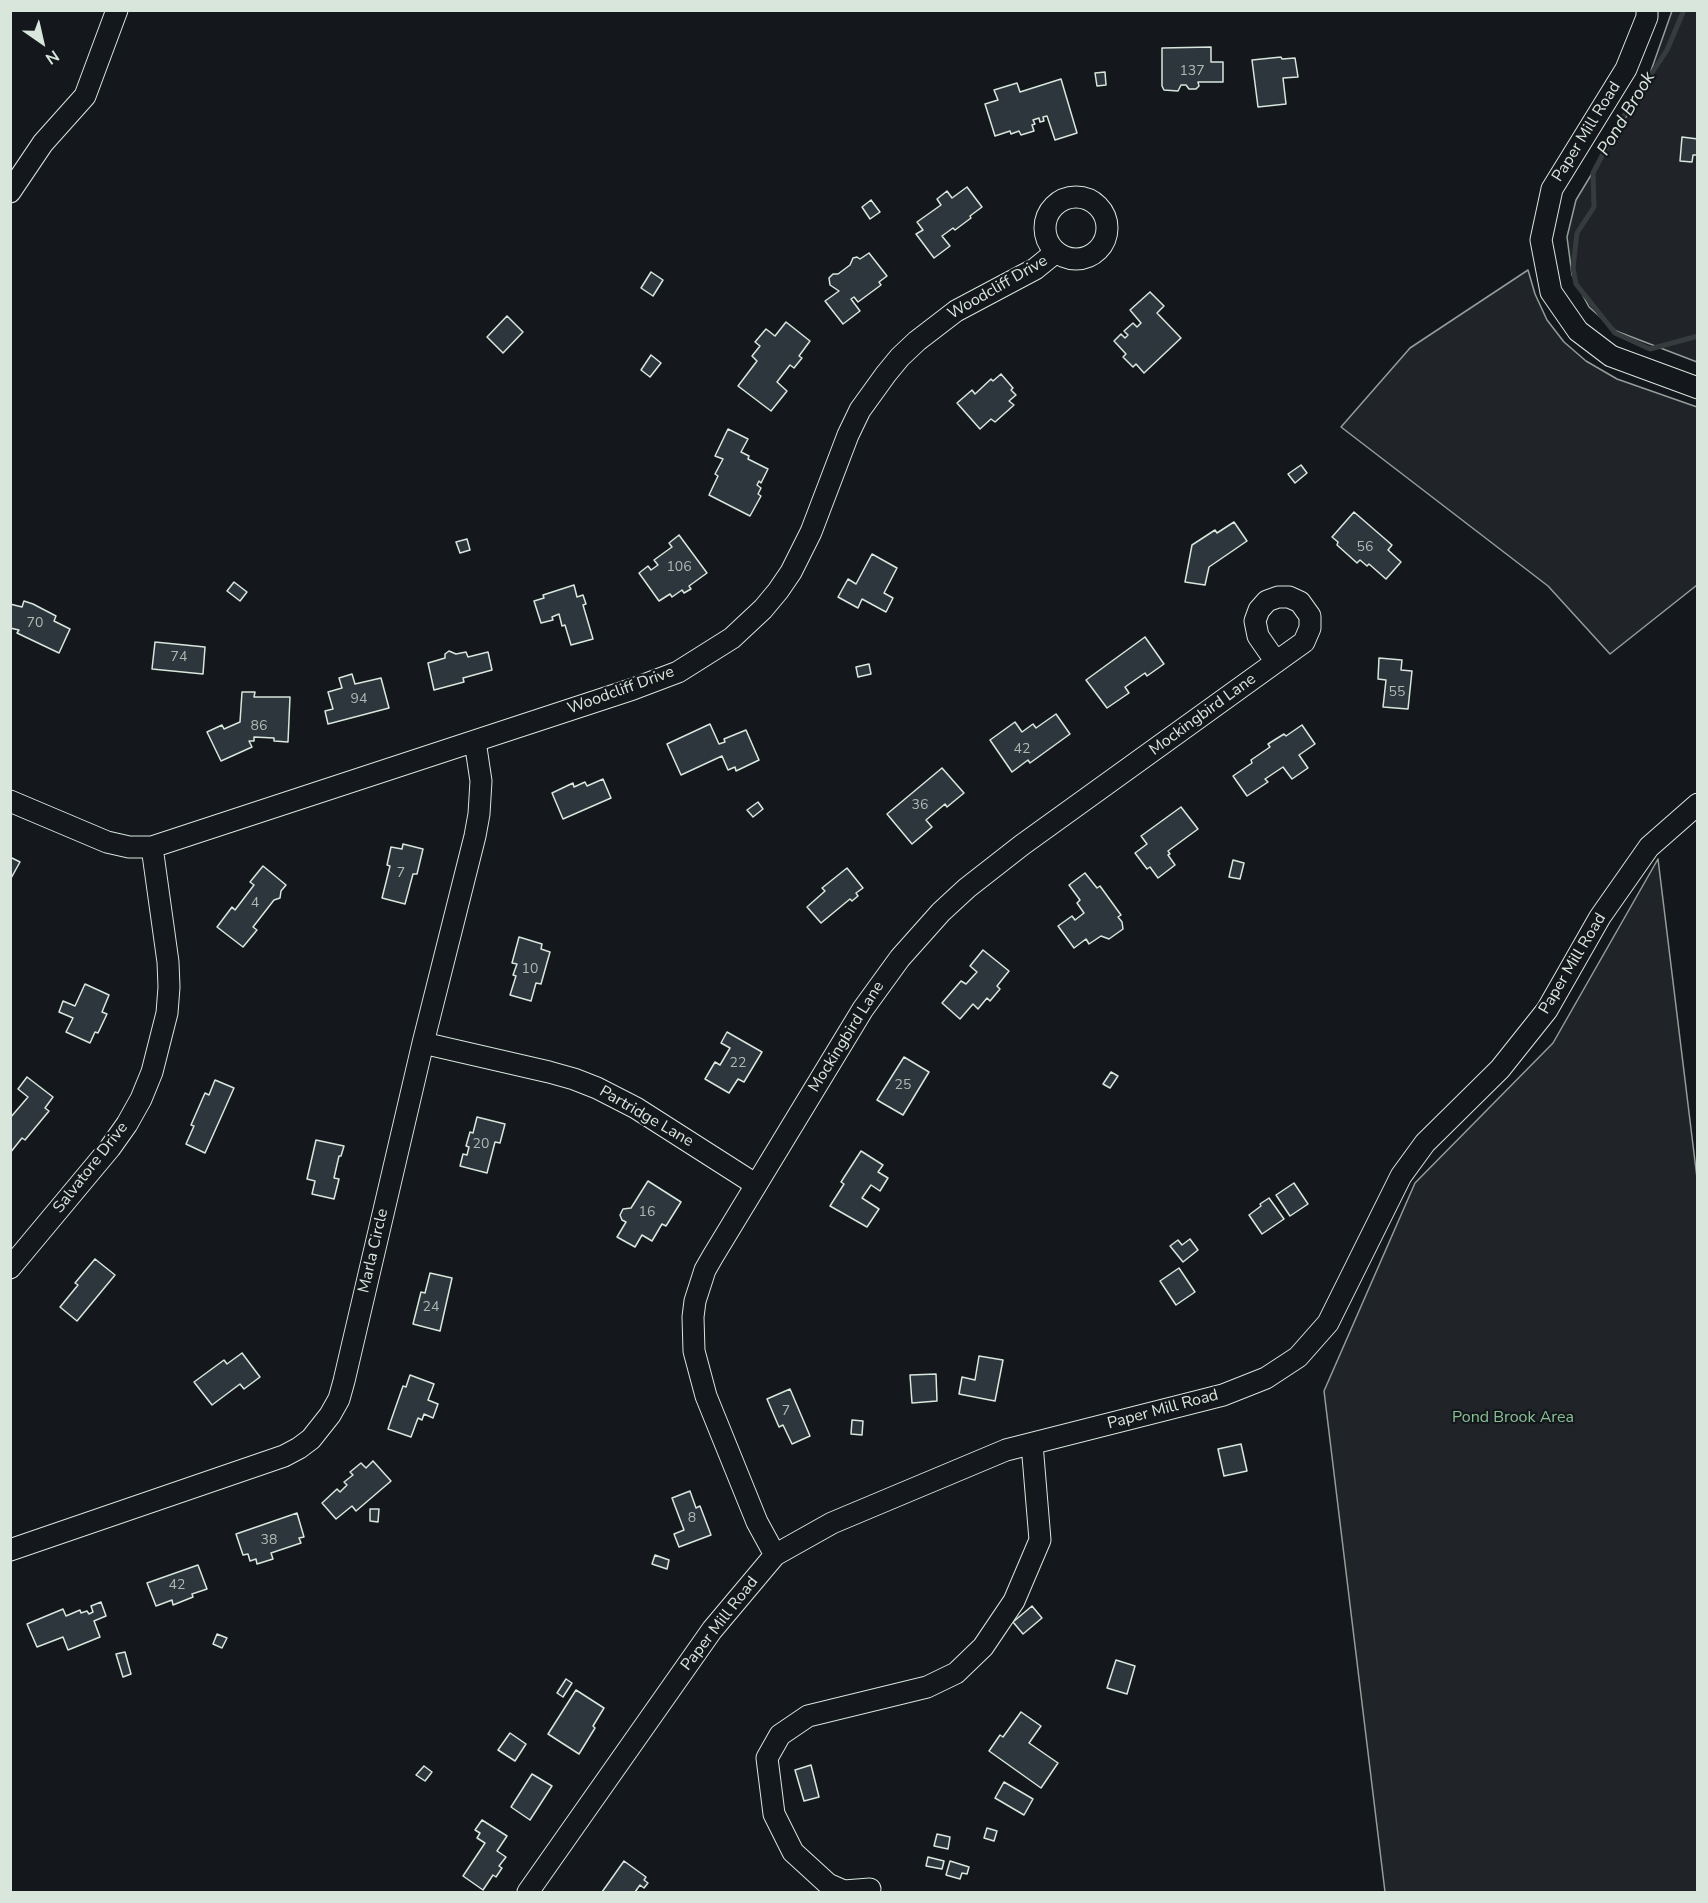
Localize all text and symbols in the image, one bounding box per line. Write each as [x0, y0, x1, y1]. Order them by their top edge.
north arrow [12, 12, 72, 72]
text: N [41, 44, 63, 69]
house number: 137 [1179, 64, 1205, 80]
water label: Pond Brook [1594, 68, 1660, 160]
street label: Paper Mill Road [1549, 79, 1625, 185]
street label: Woodcliff Drive [945, 252, 1051, 324]
house number: 56 [1357, 540, 1373, 556]
house number: 106 [666, 560, 692, 576]
house number: 70 [27, 616, 43, 632]
house number: 74 [171, 650, 187, 666]
street label: Woodcliff Drive [565, 663, 677, 719]
street label: Mockingbird Lane [1146, 670, 1260, 760]
house number: 55 [1389, 685, 1405, 701]
house number: 94 [351, 692, 367, 708]
house number: 86 [251, 719, 267, 735]
house number: 42 [1014, 742, 1030, 758]
house number: 36 [912, 798, 928, 814]
house number: 7 [397, 866, 405, 882]
house number: 4 [251, 896, 259, 912]
street label: Paper Mill Road [1535, 910, 1611, 1018]
house number: 10 [522, 962, 538, 978]
street label: Mockingbird Lane [805, 978, 889, 1096]
house number: 22 [730, 1056, 746, 1072]
house number: 25 [895, 1078, 911, 1094]
street label: Partridge Lane [596, 1082, 696, 1152]
street label: Salvatore Drive [50, 1119, 132, 1217]
house number: 20 [473, 1137, 489, 1153]
house number: 16 [639, 1205, 655, 1221]
street label: Marla Circle [355, 1207, 393, 1295]
house number: 24 [423, 1300, 439, 1316]
street label: Paper Mill Road [1105, 1386, 1221, 1434]
house number: 7 [782, 1404, 790, 1420]
park label: Pond Brook Area [1452, 1408, 1574, 1428]
house number: 8 [688, 1511, 696, 1527]
house number: 38 [261, 1533, 277, 1549]
street label: Paper Mill Road [677, 1573, 763, 1675]
house number: 42 [169, 1578, 185, 1594]

